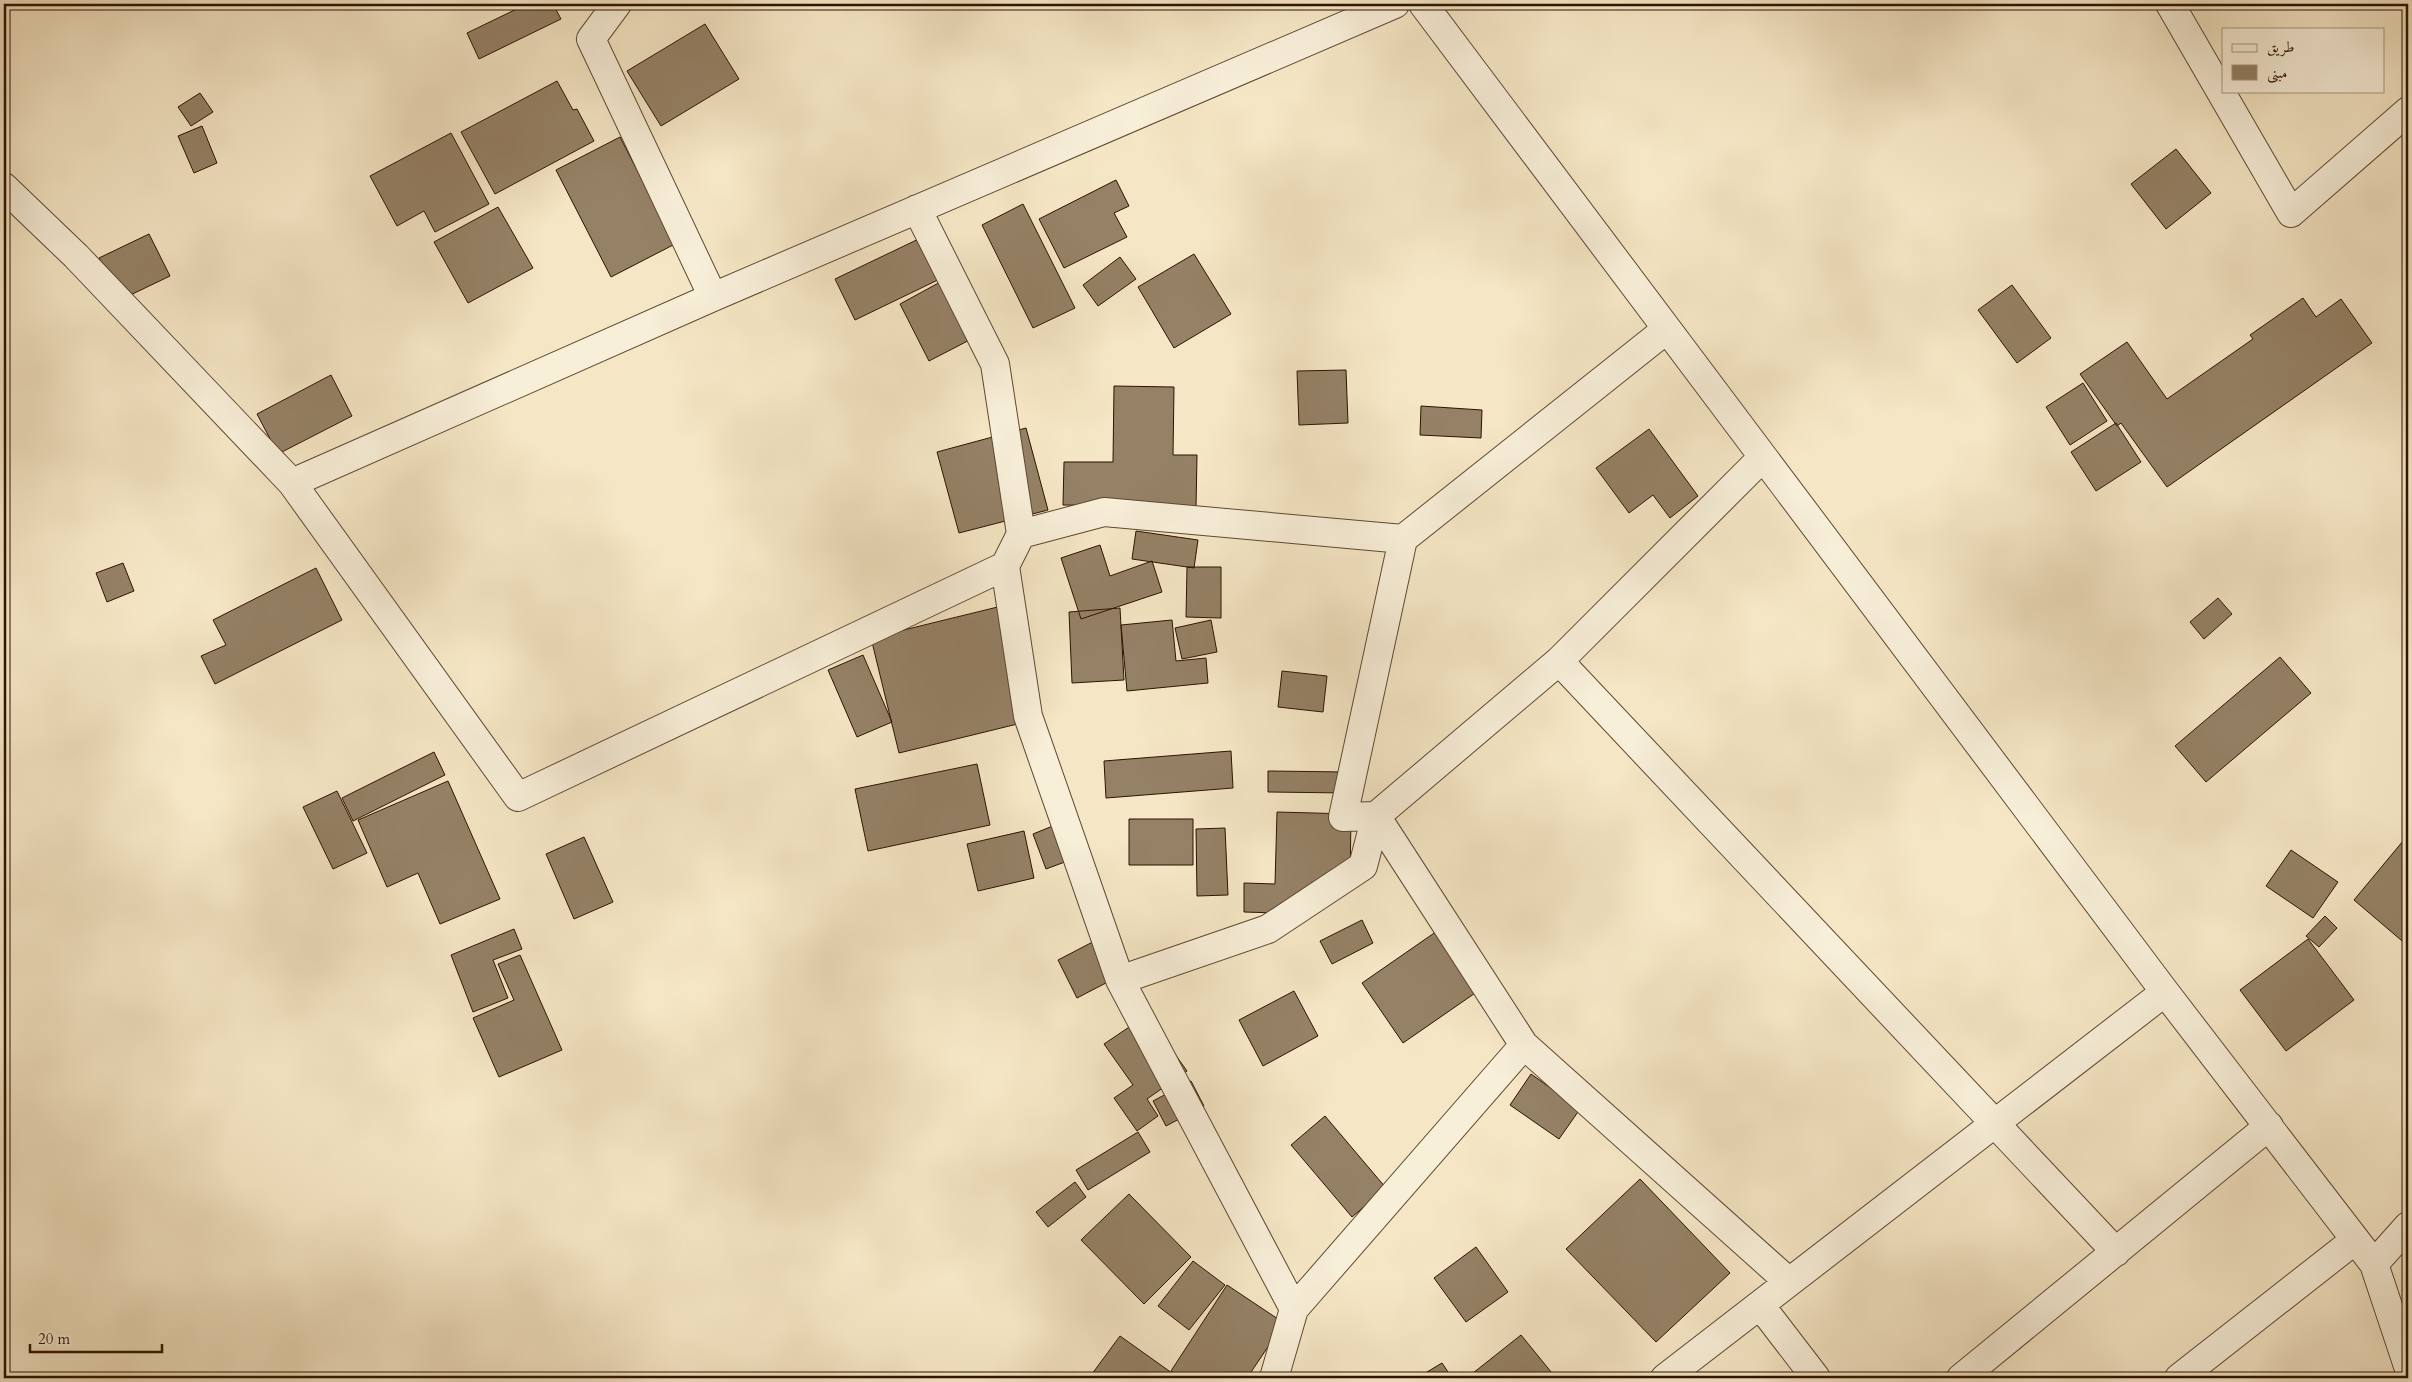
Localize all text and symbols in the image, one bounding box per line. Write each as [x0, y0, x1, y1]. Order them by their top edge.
legend [2222, 28, 2384, 92]
text: طريق [2267, 37, 2294, 57]
text: مبنى [2267, 63, 2287, 84]
scale bar [30, 1322, 162, 1354]
text: 20 m [38, 1329, 70, 1349]

